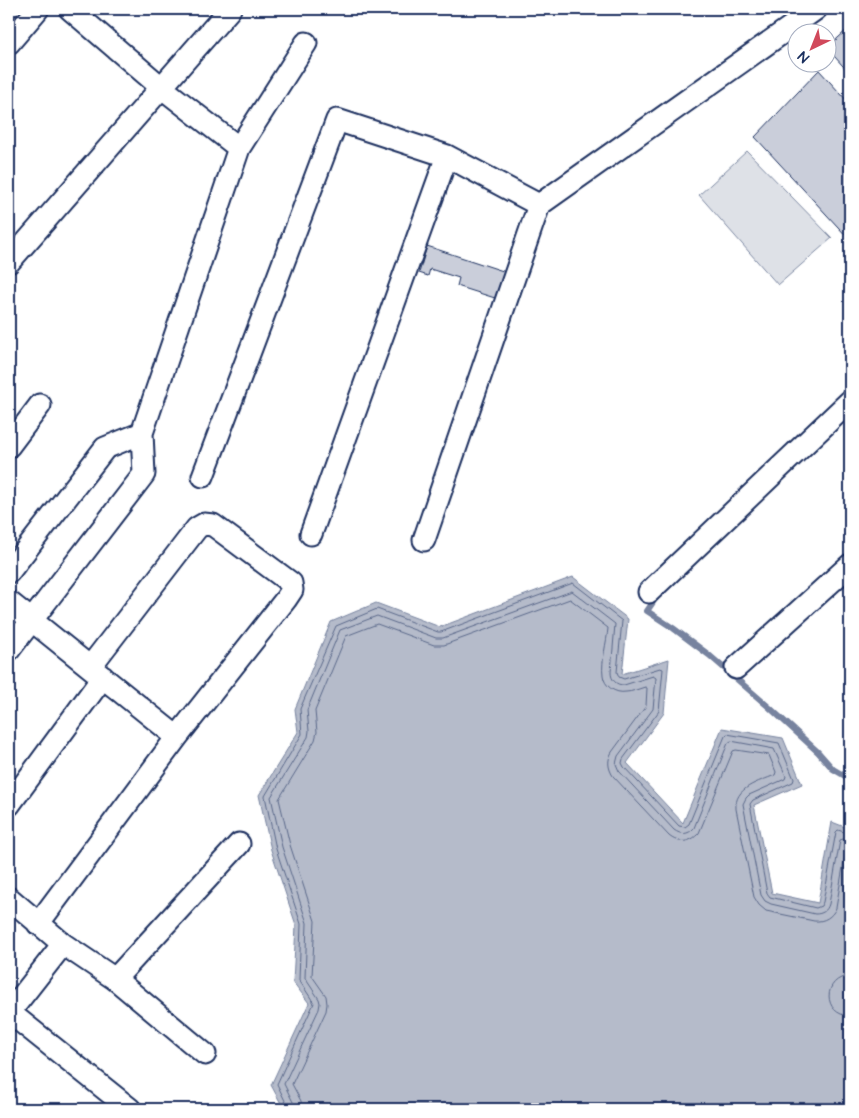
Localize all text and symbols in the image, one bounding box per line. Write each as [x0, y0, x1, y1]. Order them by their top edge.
north arrow [786, 22, 836, 72]
text: N [794, 46, 814, 67]

